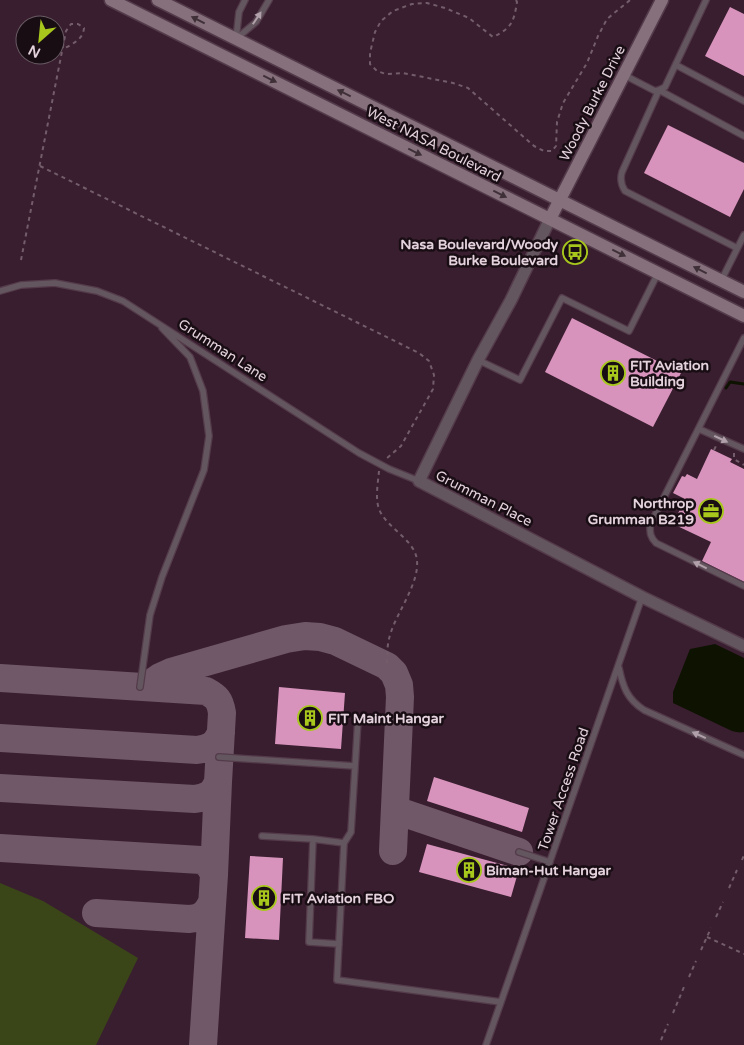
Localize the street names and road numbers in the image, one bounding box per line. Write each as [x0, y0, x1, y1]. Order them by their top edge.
street label: Woody Burke Drive [556, 42, 629, 164]
street label: West NASA Boulevard [364, 103, 504, 186]
street label: Grumman Lane [175, 315, 270, 386]
street label: Grumman Place [433, 467, 535, 530]
street label: Tower Access Road [534, 725, 593, 853]

